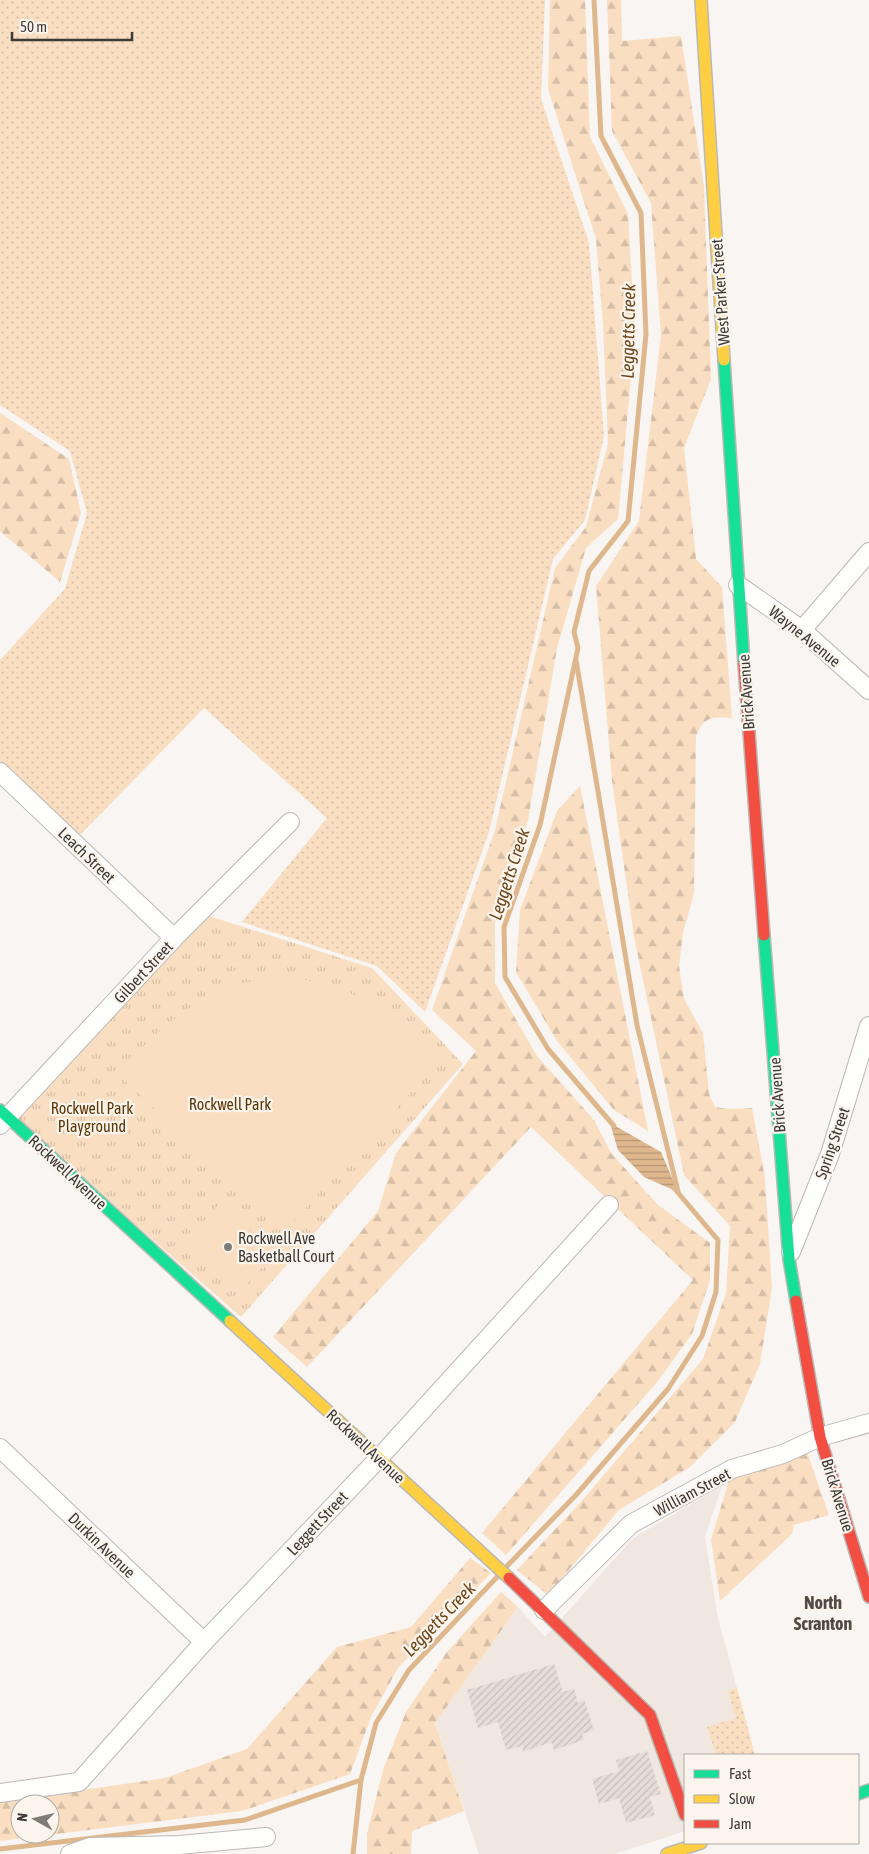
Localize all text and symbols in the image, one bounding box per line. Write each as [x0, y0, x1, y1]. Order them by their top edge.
scale bar [12, 10, 132, 42]
text: 50 m [20, 18, 47, 35]
street label: West Parker Street [707, 238, 733, 346]
water label: Leggetts Creek [617, 282, 639, 379]
street label: Wayne Avenue [765, 602, 844, 671]
street label: Brick Avenue [734, 654, 758, 730]
street label: Leach Street [55, 824, 119, 887]
water label: Leggetts Creek [484, 824, 534, 922]
street label: Gilbert Street [110, 937, 176, 1007]
street label: Brick Avenue [765, 1057, 789, 1133]
park label: Rockwell Park [189, 1095, 271, 1113]
park label: Rockwell Park Playground [51, 1099, 133, 1136]
street label: Spring Street [811, 1104, 854, 1182]
street label: Rockwell Avenue [25, 1131, 111, 1213]
place label: Rockwell Ave Basketball Court [238, 1229, 335, 1265]
marker: Rockwell Ave Basketball Court [222, 1241, 234, 1253]
street label: Rockwell Avenue [323, 1405, 409, 1487]
street label: Brick Avenue [818, 1456, 858, 1534]
street label: William Street [651, 1464, 734, 1520]
street label: Leggett Street [283, 1487, 352, 1559]
street label: Durkin Avenue [65, 1509, 139, 1581]
water label: Leggetts Creek [398, 1577, 480, 1661]
district label: North Scranton [794, 1592, 852, 1634]
legend [684, 1754, 859, 1844]
text: Fast [729, 1765, 751, 1782]
text: Slow [729, 1790, 755, 1807]
north arrow [10, 1794, 60, 1844]
text: N [14, 1812, 31, 1822]
text: Jam [729, 1815, 752, 1832]

